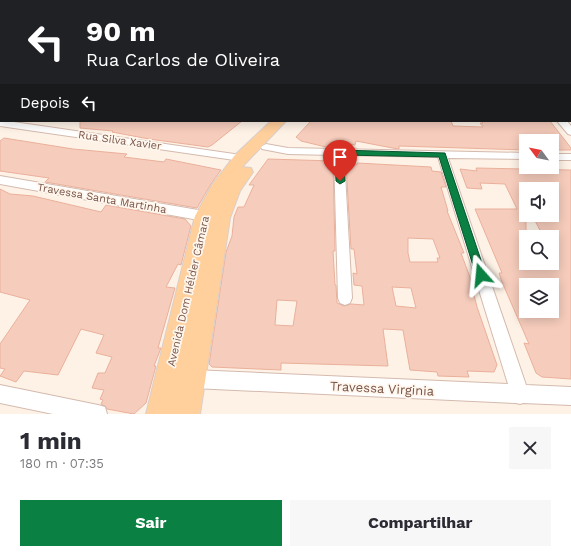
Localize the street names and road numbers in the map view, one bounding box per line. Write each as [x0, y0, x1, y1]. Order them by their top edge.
street label: Rua Silva Xavier [77, 128, 163, 153]
street label: Travessa Santa Martinha [36, 181, 168, 216]
street label: Avenida Dom Hélder Câmara [165, 215, 212, 368]
street label: Travessa Virginia [329, 378, 435, 399]

